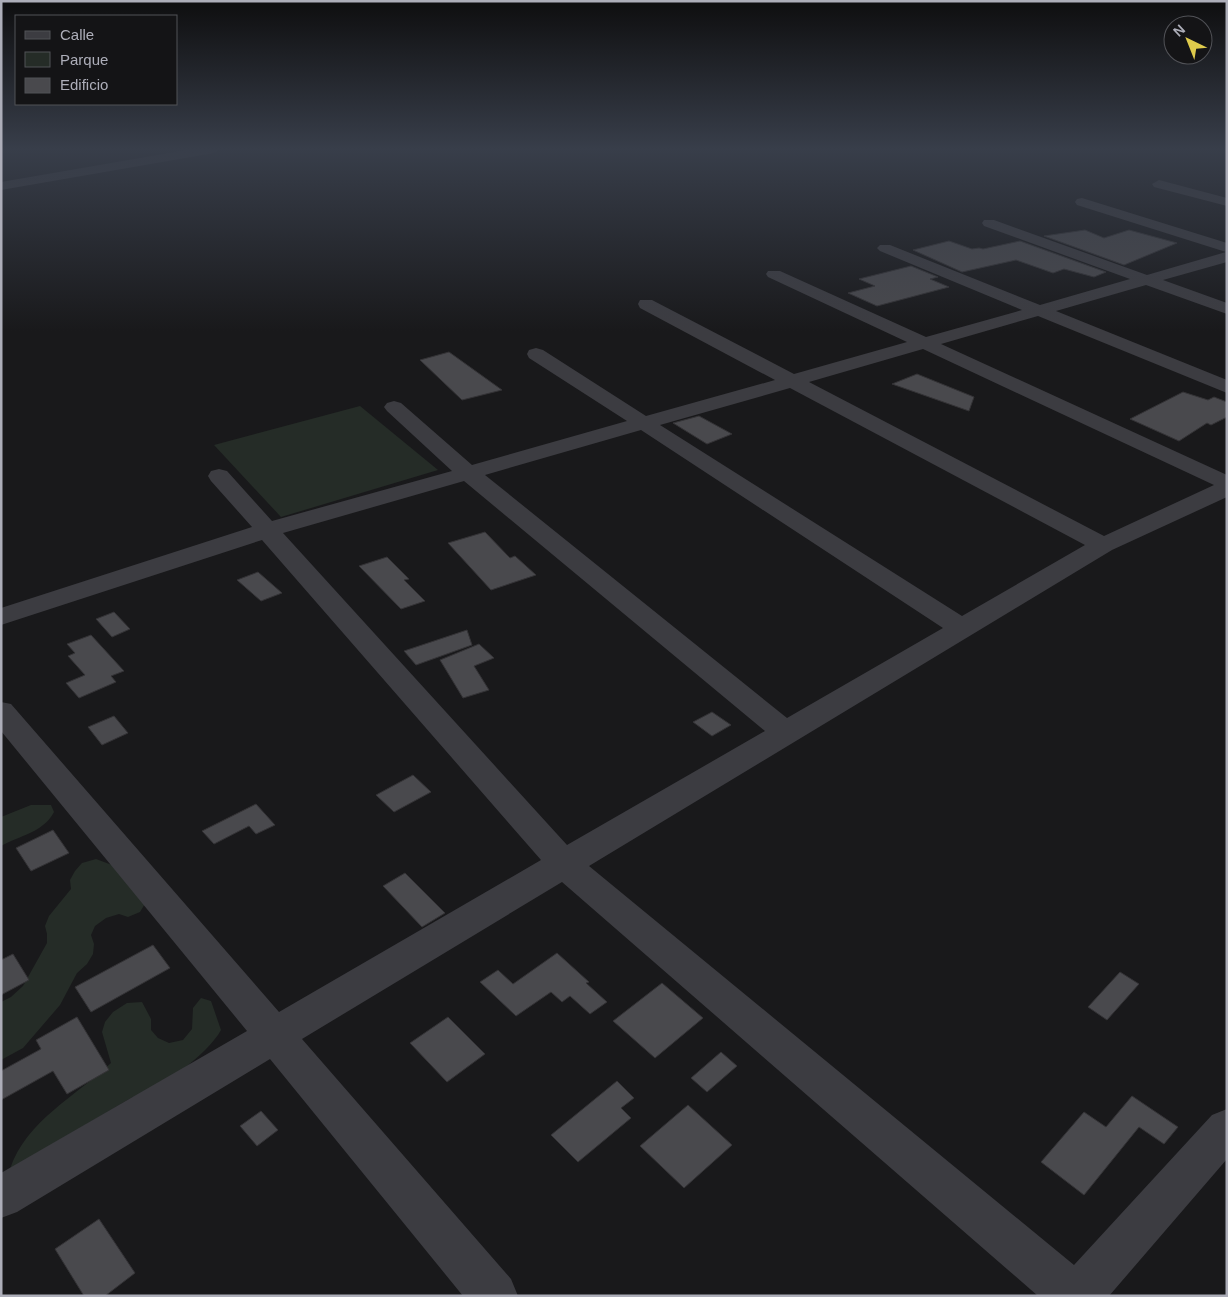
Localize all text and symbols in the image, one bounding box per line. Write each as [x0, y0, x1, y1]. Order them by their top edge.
legend [15, 15, 178, 105]
north arrow [1163, 15, 1213, 65]
text: N [1170, 21, 1188, 40]
text: Calle [60, 26, 94, 43]
text: Parque [60, 51, 108, 68]
text: Edificio [60, 76, 108, 93]

